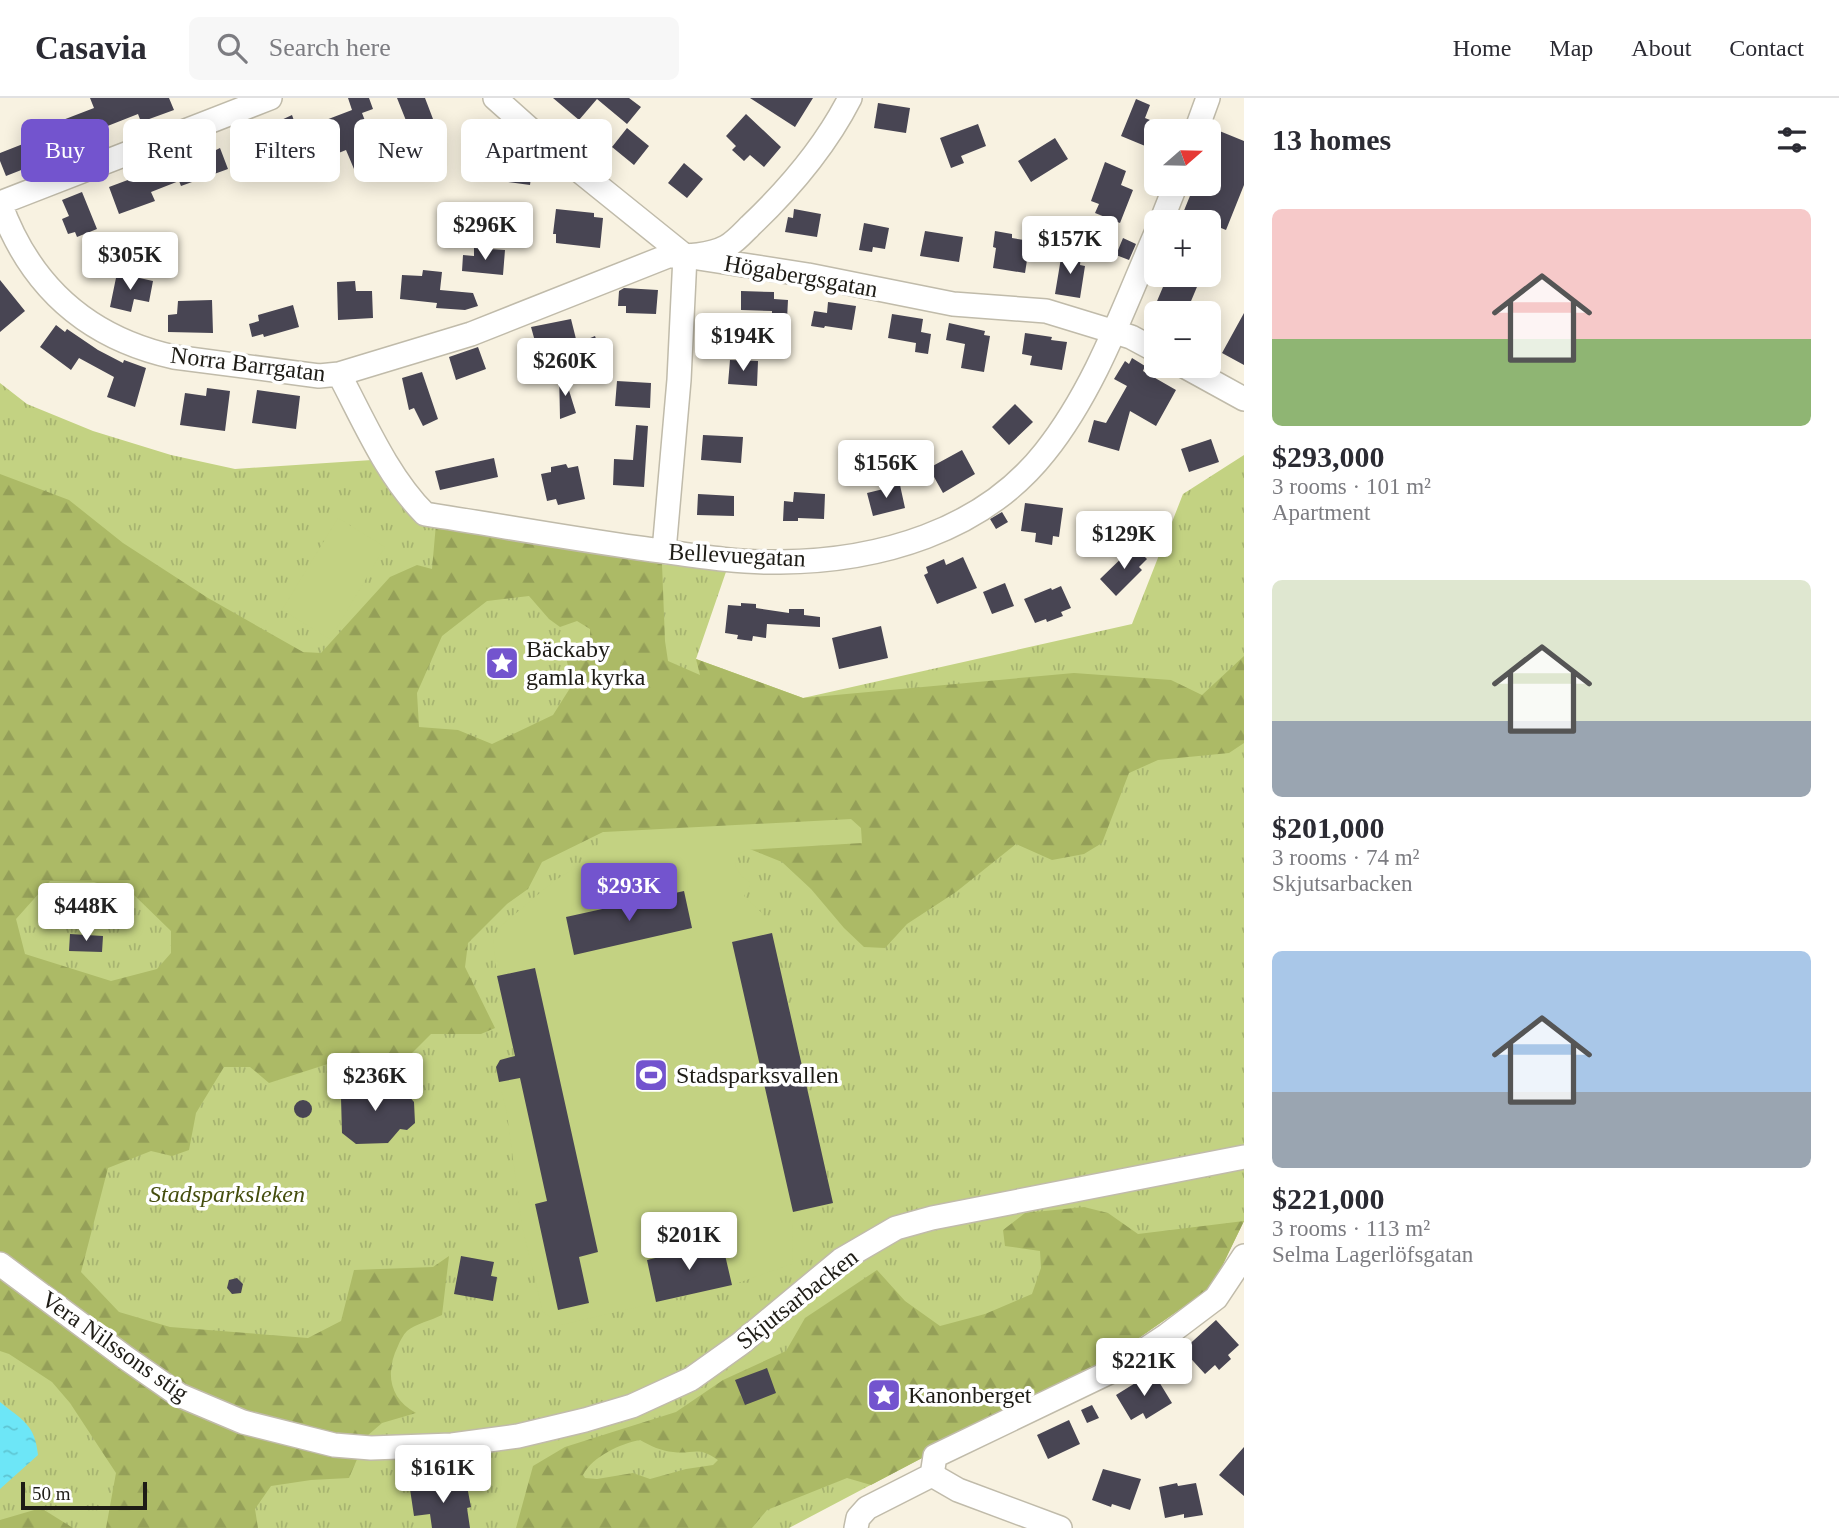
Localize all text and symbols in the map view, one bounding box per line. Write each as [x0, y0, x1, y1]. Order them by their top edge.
search box [189, 17, 679, 80]
icon: search [213, 29, 251, 67]
text: Casavia [35, 30, 147, 66]
text: Search here [269, 33, 391, 62]
text: Home [1453, 35, 1511, 61]
text: Map [1549, 35, 1593, 61]
text: About [1631, 35, 1691, 61]
text: Contact [1729, 35, 1804, 61]
chip: Buy [21, 119, 109, 182]
chip: Rent [123, 119, 216, 182]
chip: Filters [230, 119, 340, 182]
chip: New [354, 119, 447, 182]
chip: Apartment [461, 119, 612, 182]
north arrow [1144, 119, 1222, 196]
map controls [1144, 119, 1221, 378]
icon: filters [1773, 121, 1811, 159]
text: 13 homes [1272, 123, 1391, 156]
pin: $296K [436, 202, 534, 262]
button: + [1144, 210, 1221, 287]
text: $296K [453, 212, 517, 237]
pin: $157K [1021, 216, 1119, 276]
text: $157K [1038, 226, 1102, 251]
pin: $305K [81, 232, 179, 292]
text: $305K [98, 242, 162, 267]
street label: Högabergsgatan [722, 250, 880, 302]
icon: home [1479, 255, 1605, 381]
button: − [1144, 301, 1221, 378]
pin: $194K [694, 314, 792, 373]
text: $194K [711, 323, 775, 348]
pin: $260K [516, 338, 614, 398]
street label: Norra Barrgatan [169, 342, 327, 386]
text: $260K [533, 348, 597, 373]
pin: $156K [837, 440, 935, 500]
text: $293,000 [1272, 440, 1385, 473]
text: $156K [854, 450, 918, 475]
text: 3 rooms · 101 m² [1272, 474, 1431, 499]
text: Apartment [1272, 500, 1370, 525]
pin: $129K [1075, 512, 1173, 571]
text: $129K [1092, 521, 1156, 546]
street label: Bellevuegatan [668, 538, 806, 572]
icon: home [1479, 626, 1605, 752]
place label: Bäckaby gamla kyrka [526, 636, 646, 690]
place icon: Bäckaby gamla kyrka [483, 644, 521, 682]
text: $201,000 [1272, 811, 1385, 844]
text: 3 rooms · 74 m² [1272, 845, 1419, 870]
pin: $293K [580, 864, 678, 923]
text: Skjutsarbacken [1272, 871, 1413, 896]
text: $293K [597, 873, 661, 898]
pin: $448K [37, 884, 135, 943]
text: $448K [54, 893, 118, 918]
icon: home [1479, 997, 1605, 1123]
pin: $236K [326, 1054, 424, 1113]
sports icon: Stadsparksvallen [632, 1056, 670, 1094]
place label: Stadsparksvallen [676, 1062, 839, 1088]
text: $236K [343, 1063, 407, 1088]
park label: Stadsparksleken [149, 1181, 305, 1207]
text: $221,000 [1272, 1182, 1385, 1215]
pin: $201K [640, 1212, 738, 1272]
text: 3 rooms · 113 m² [1272, 1216, 1430, 1241]
text: $201K [657, 1222, 721, 1247]
text: Selma Lagerlöfsgatan [1272, 1242, 1473, 1267]
street label: Skjutsarbacken [731, 1244, 863, 1354]
street label: Vera Nilssons stig [37, 1286, 193, 1406]
pin: $221K [1095, 1338, 1193, 1398]
text: $221K [1112, 1348, 1176, 1373]
place icon: Kanonberget [865, 1376, 903, 1414]
place label: Kanonberget [908, 1382, 1032, 1408]
pin: $161K [394, 1446, 492, 1505]
text: $161K [411, 1455, 475, 1480]
scale bar [21, 1479, 147, 1511]
text: 50 m [32, 1483, 71, 1504]

